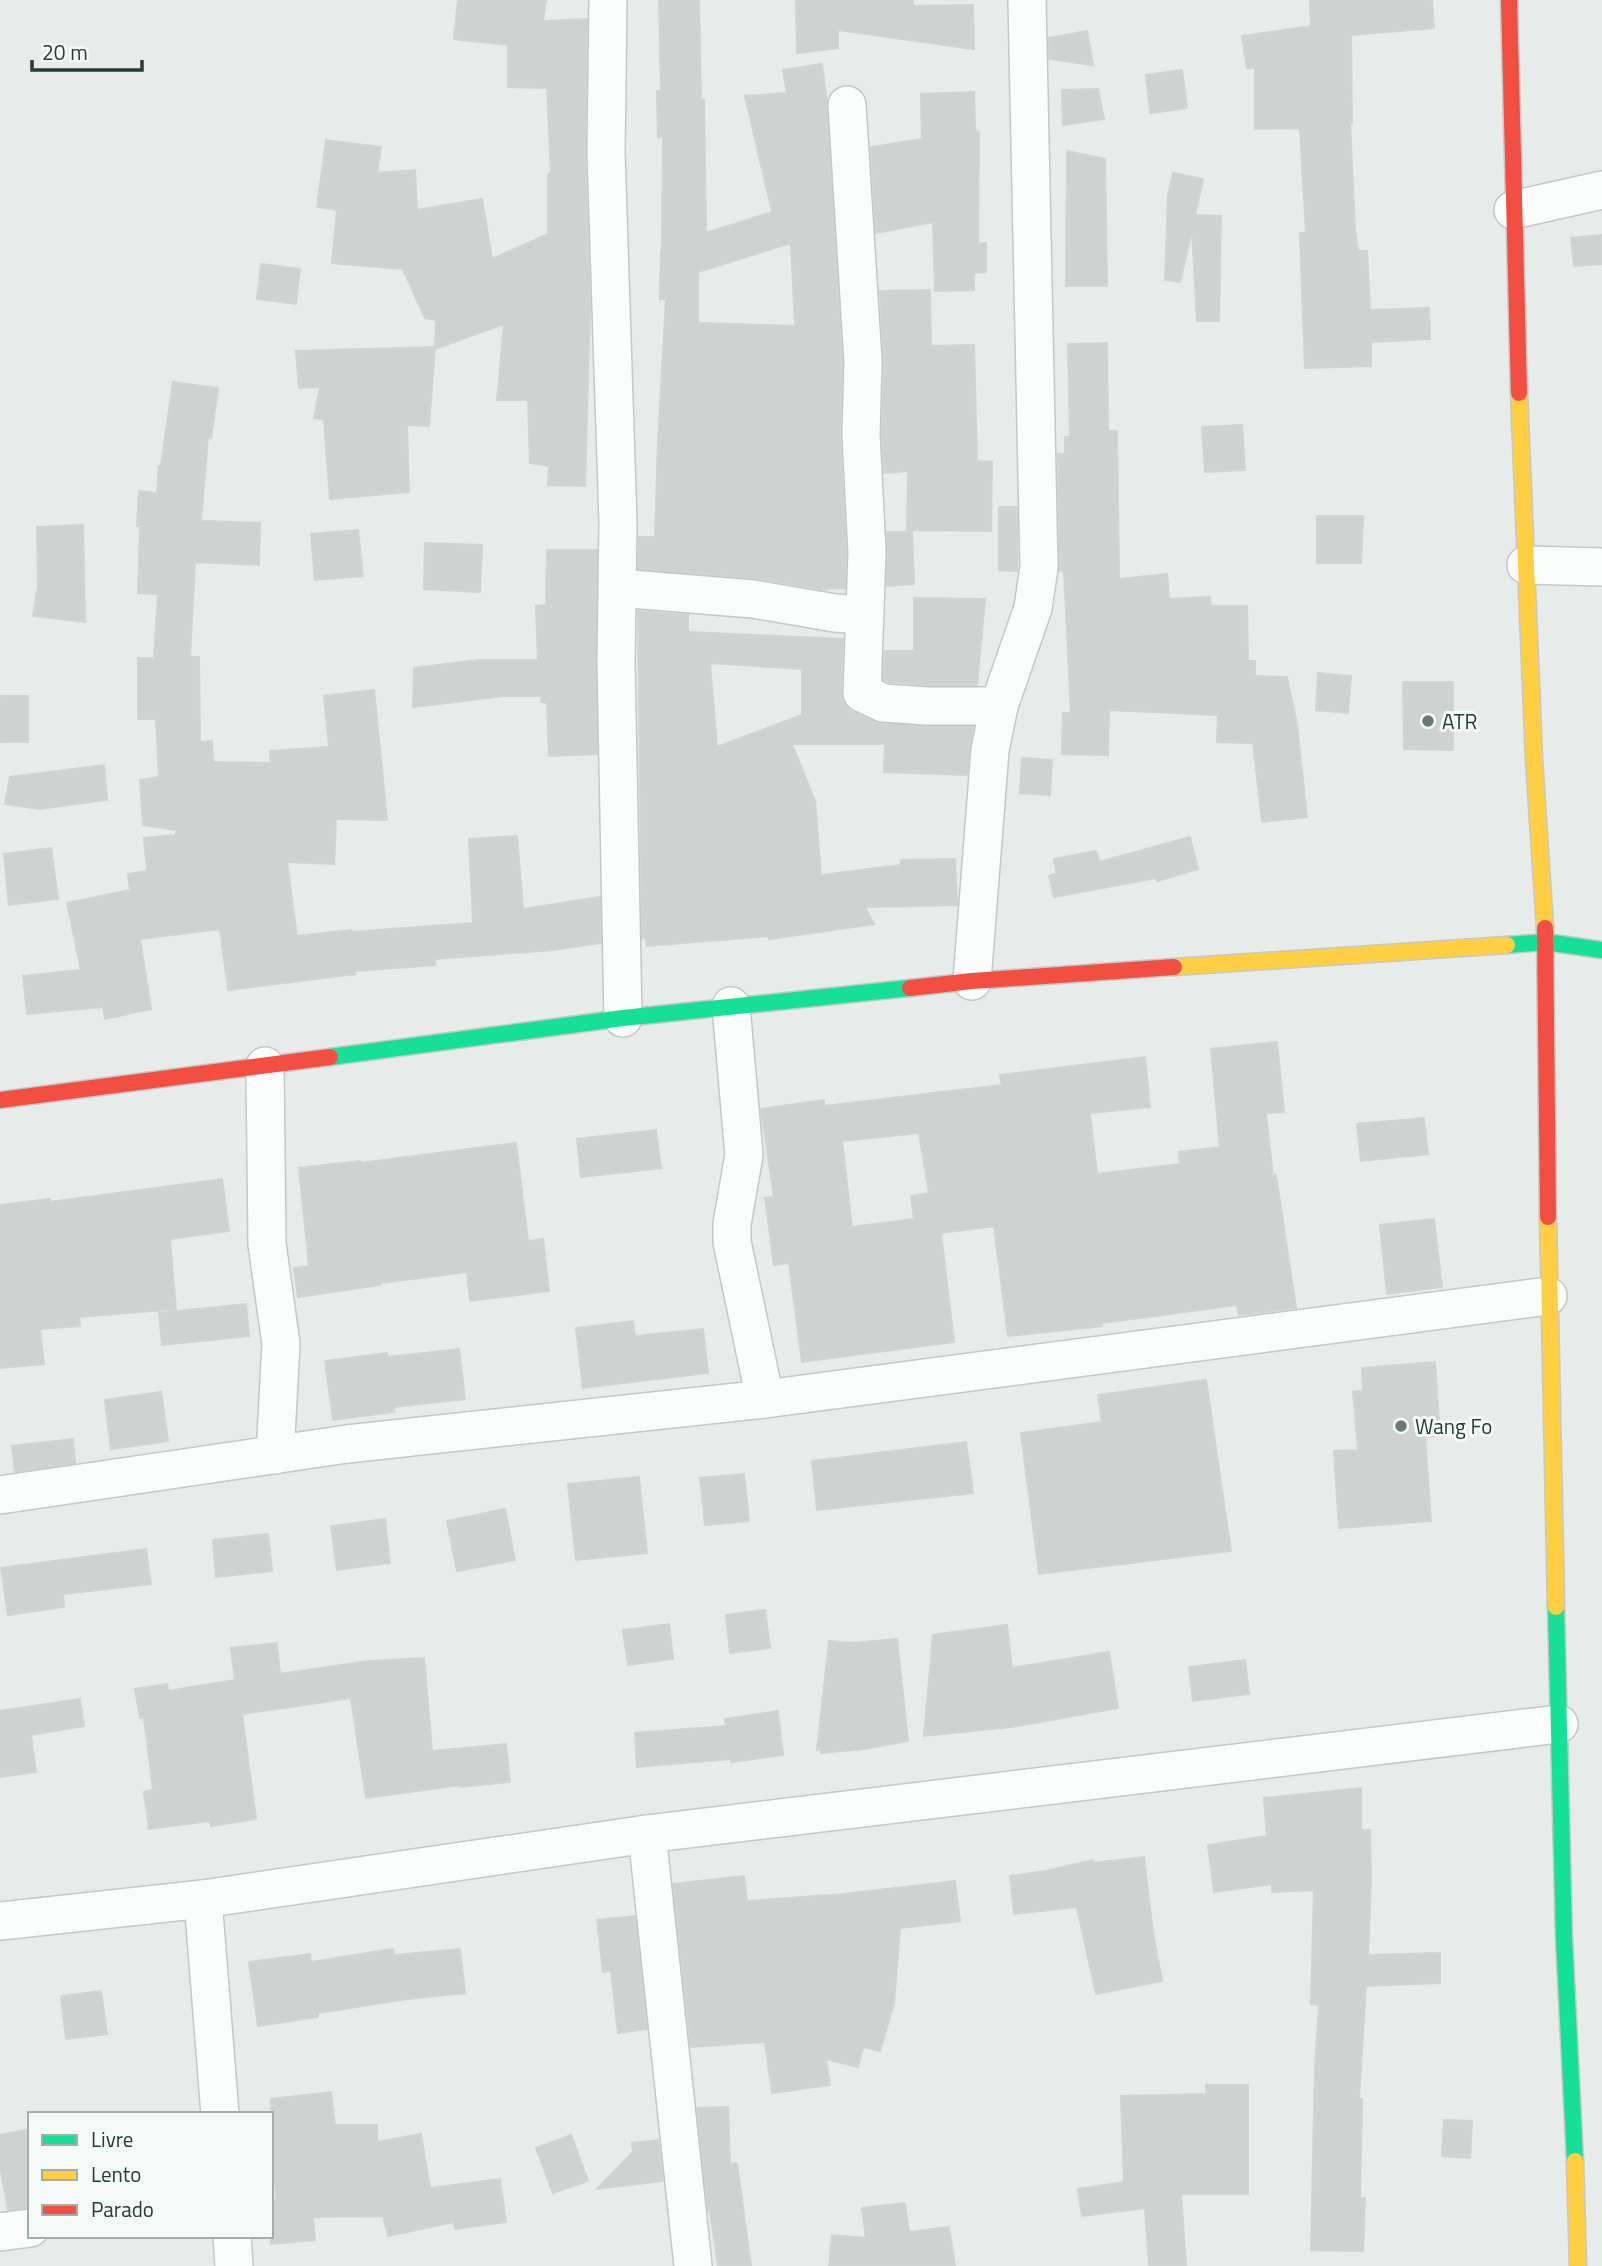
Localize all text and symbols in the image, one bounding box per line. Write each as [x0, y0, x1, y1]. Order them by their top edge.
scale bar [32, 28, 142, 72]
text: 20 m [42, 36, 88, 68]
place label: ATR [1442, 705, 1478, 737]
marker: ATR [1420, 713, 1436, 729]
place label: Wang Fo [1415, 1410, 1492, 1442]
marker: Wang Fo [1393, 1418, 1409, 1434]
legend [28, 2112, 273, 2238]
text: Livre [91, 2123, 133, 2155]
text: Lento [91, 2158, 141, 2190]
text: Parado [91, 2193, 154, 2225]

